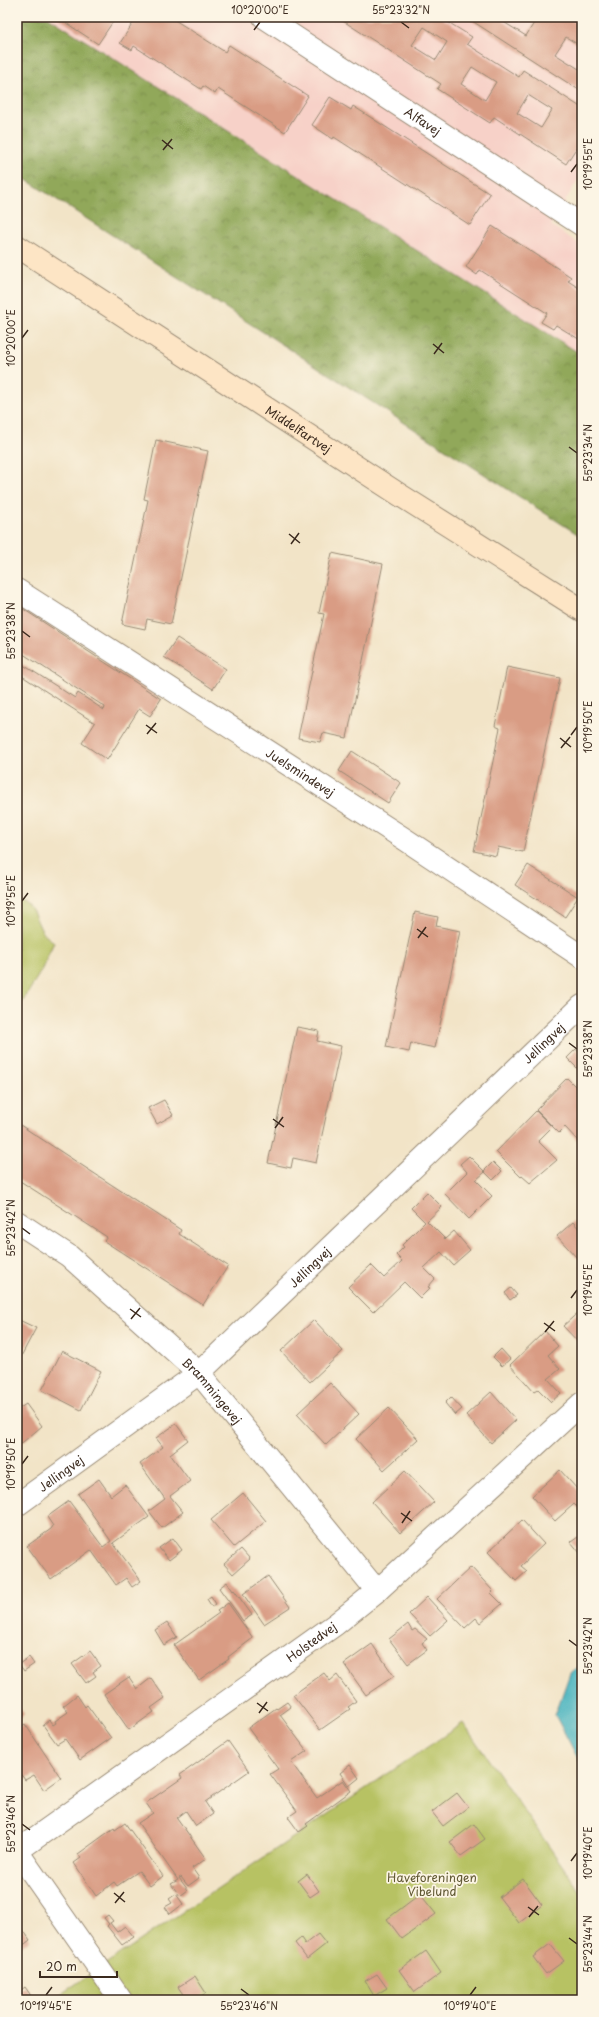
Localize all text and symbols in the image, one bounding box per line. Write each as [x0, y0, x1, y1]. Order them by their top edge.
text: 10°20'00"E [231, 2, 289, 17]
text: 55°23'32"N [372, 2, 430, 17]
street label: Alfavej [401, 102, 445, 140]
text: 10°19'55"E [580, 138, 595, 190]
text: 10°20'00"E [3, 309, 18, 367]
street label: Middelfartvej [262, 401, 335, 457]
text: 55°23'34"N [580, 424, 595, 482]
text: 55°23'38"N [3, 602, 18, 660]
text: 10°19'50"E [580, 701, 595, 753]
street label: Juelsmindevej [263, 743, 338, 801]
text: 10°19'55"E [3, 875, 18, 927]
street label: Jellingvej [519, 1018, 569, 1067]
text: 55°23'38"N [580, 1020, 595, 1078]
text: 55°23'42"N [3, 1199, 18, 1257]
street label: Jellingvej [285, 1243, 335, 1291]
text: 10°19'45"E [580, 1264, 595, 1316]
street label: Brammingevej [178, 1353, 246, 1428]
text: 10°19'50"E [3, 1438, 18, 1490]
street label: Jellingvej [34, 1451, 87, 1496]
street label: Holstedvej [282, 1617, 340, 1666]
text: 55°23'42"N [580, 1617, 595, 1675]
text: 55°23'46"N [3, 1795, 18, 1853]
text: 10°19'40"E [580, 1827, 595, 1879]
park label: Haveforeningen Vibelund [387, 1868, 477, 1900]
text: 55°23'44"N [580, 1915, 595, 1973]
scale bar [40, 1953, 117, 1979]
text: 20 m [46, 1957, 77, 1975]
text: 10°19'45"E [20, 1998, 72, 2013]
text: 55°23'46"N [220, 1998, 278, 2013]
text: 10°19'40"E [444, 1998, 496, 2013]

